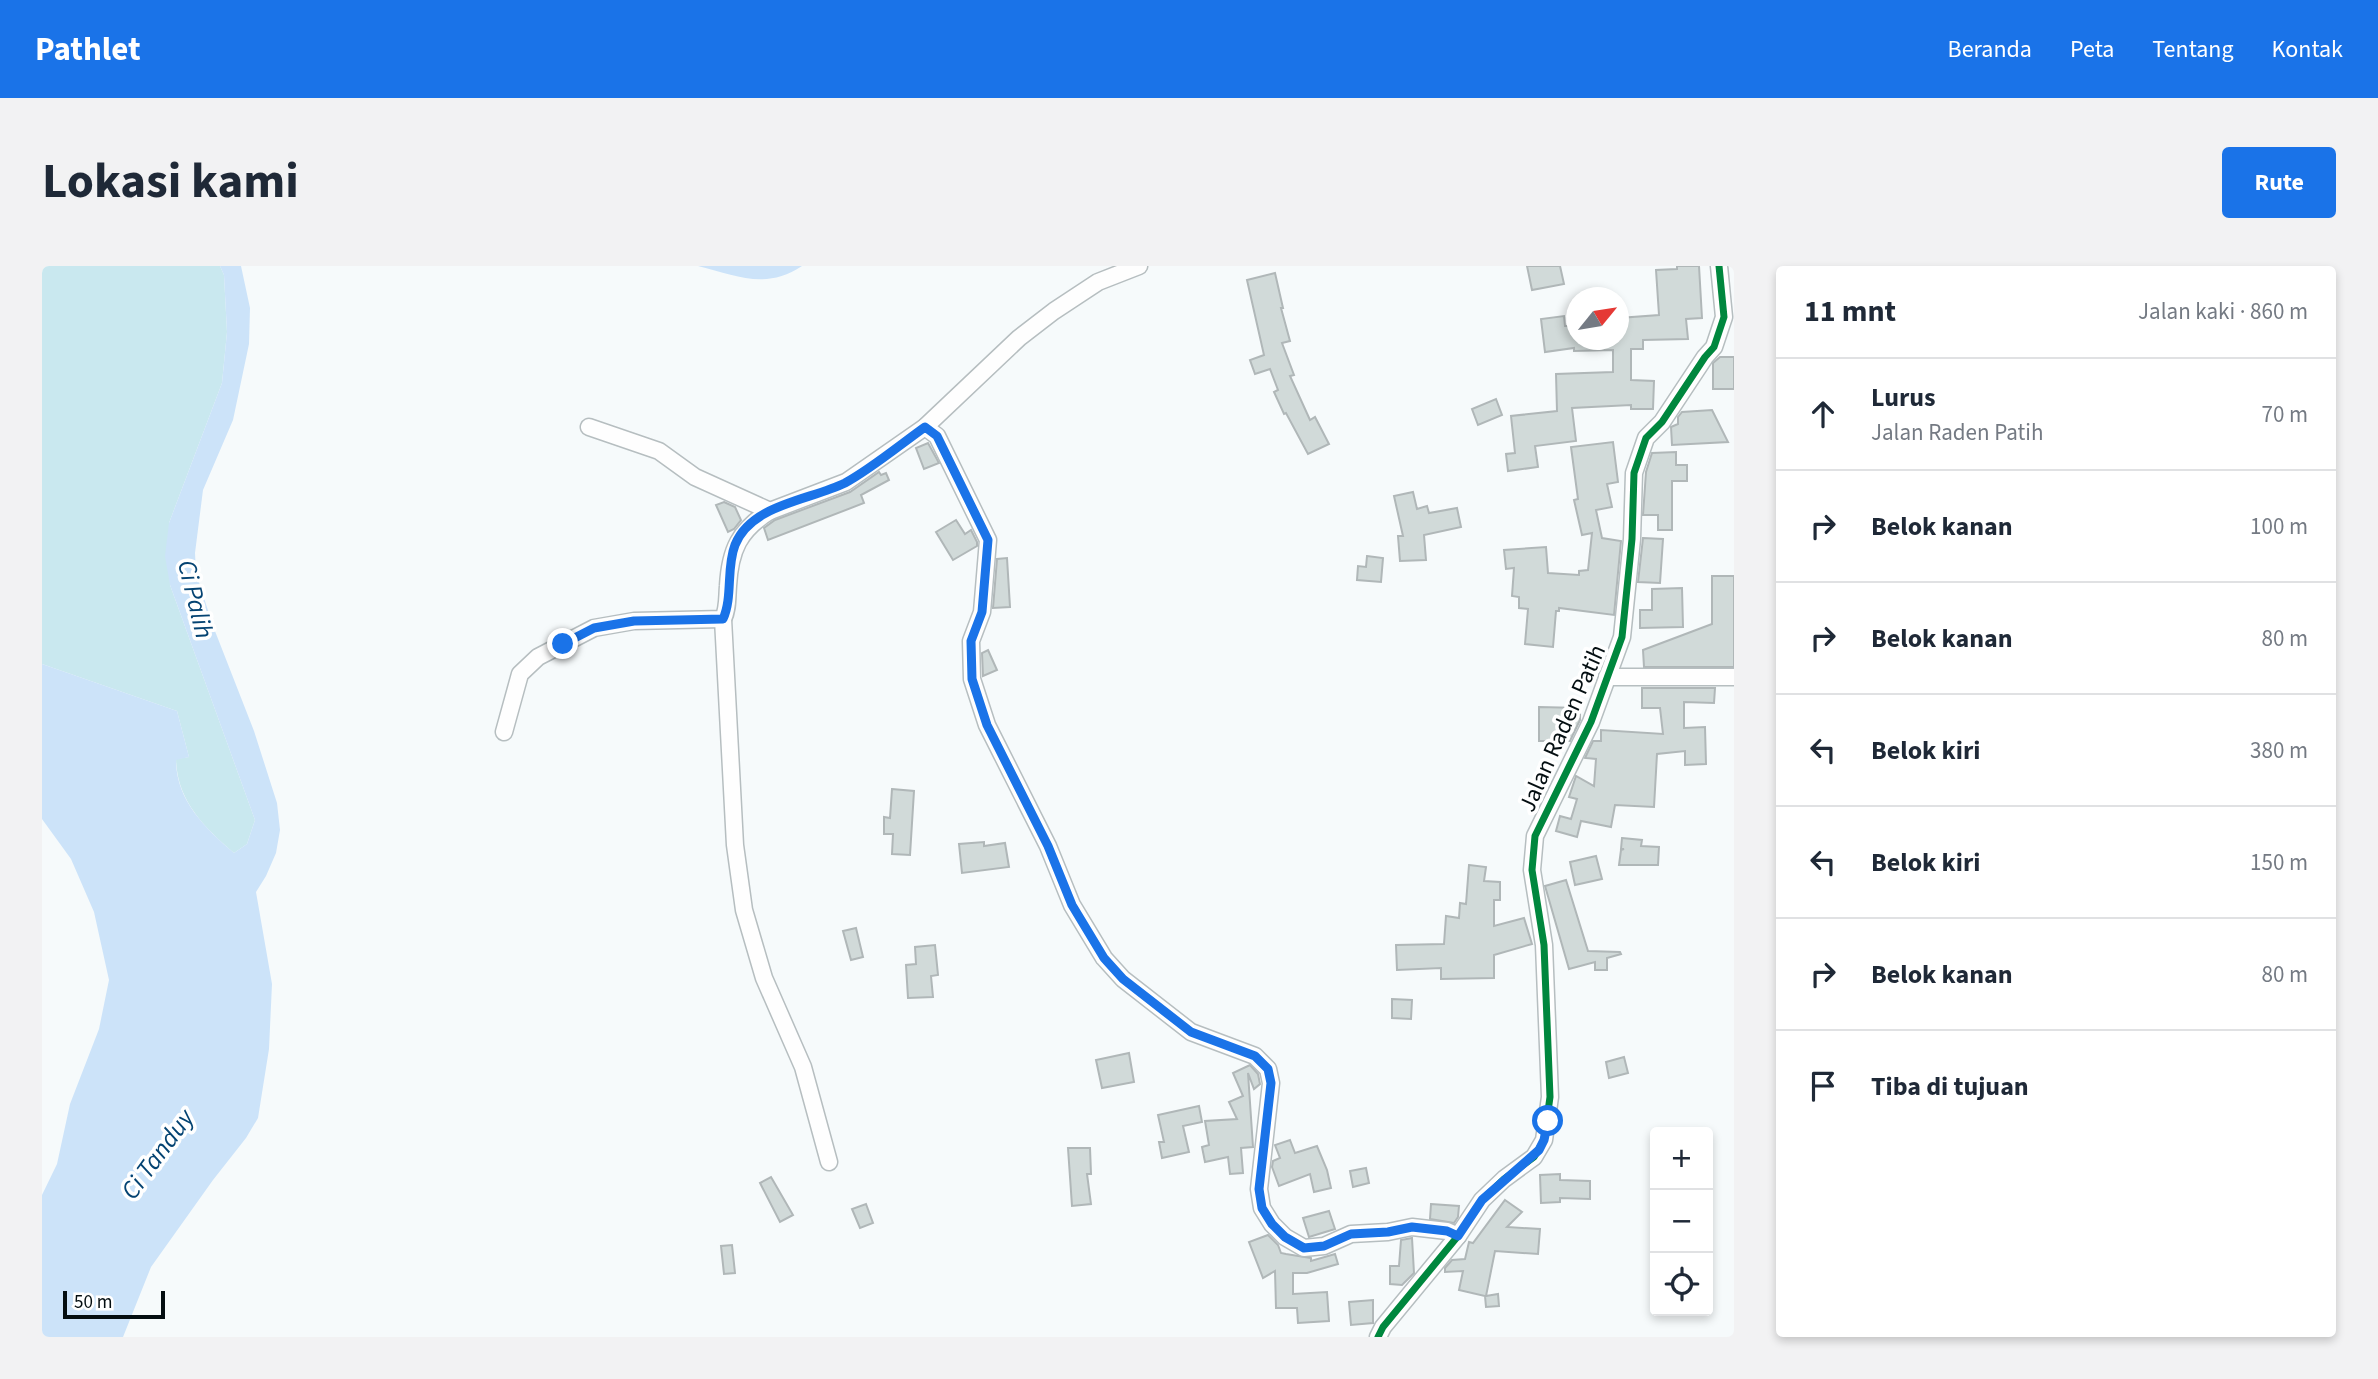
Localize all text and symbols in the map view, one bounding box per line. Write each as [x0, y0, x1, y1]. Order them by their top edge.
text: Pathlet [35, 26, 141, 73]
text: Beranda [1948, 32, 2032, 67]
text: Peta [2070, 32, 2114, 67]
text: Tentang [2152, 32, 2234, 67]
text: Kontak [2272, 32, 2343, 67]
text: Lokasi kami [42, 147, 299, 217]
button: Rute [2222, 147, 2336, 218]
north arrow [1566, 287, 1629, 350]
text: 11 mnt [1804, 290, 1896, 333]
text: Jalan kaki · 860 m [2138, 295, 2308, 328]
text: Lurus [1871, 379, 1936, 416]
icon: ahead [1804, 395, 1842, 433]
text: 70 m [2261, 398, 2308, 431]
text: Jalan Raden Patih [1871, 416, 2043, 449]
icon: right [1804, 507, 1842, 545]
text: Belok kanan [1871, 508, 2013, 545]
text: 100 m [2250, 510, 2308, 543]
water label: Ci Palih [168, 556, 223, 642]
icon: right [1804, 619, 1842, 657]
text: Belok kanan [1871, 620, 2013, 657]
text: 80 m [2261, 622, 2308, 655]
route end [547, 628, 578, 659]
street label: Jalan Raden Patih [1510, 639, 1615, 818]
icon: left [1804, 731, 1842, 769]
text: Belok kiri [1871, 732, 1980, 769]
text: 380 m [2250, 734, 2308, 767]
icon: left [1804, 843, 1842, 881]
text: Belok kiri [1871, 844, 1980, 881]
text: 150 m [2250, 846, 2308, 879]
icon: right [1804, 955, 1842, 993]
text: Belok kanan [1871, 956, 2013, 993]
text: 80 m [2261, 958, 2308, 991]
icon: arrive [1804, 1067, 1842, 1105]
text: Tiba di tujuan [1871, 1068, 2029, 1105]
water label: Ci Tanduy [112, 1100, 204, 1207]
route start [1532, 1105, 1563, 1136]
map controls [1650, 1127, 1713, 1316]
button: + [1650, 1127, 1713, 1190]
button: − [1650, 1190, 1713, 1253]
button: locate [1650, 1253, 1713, 1316]
scale bar [63, 1288, 164, 1320]
text: 50 m [74, 1289, 112, 1316]

